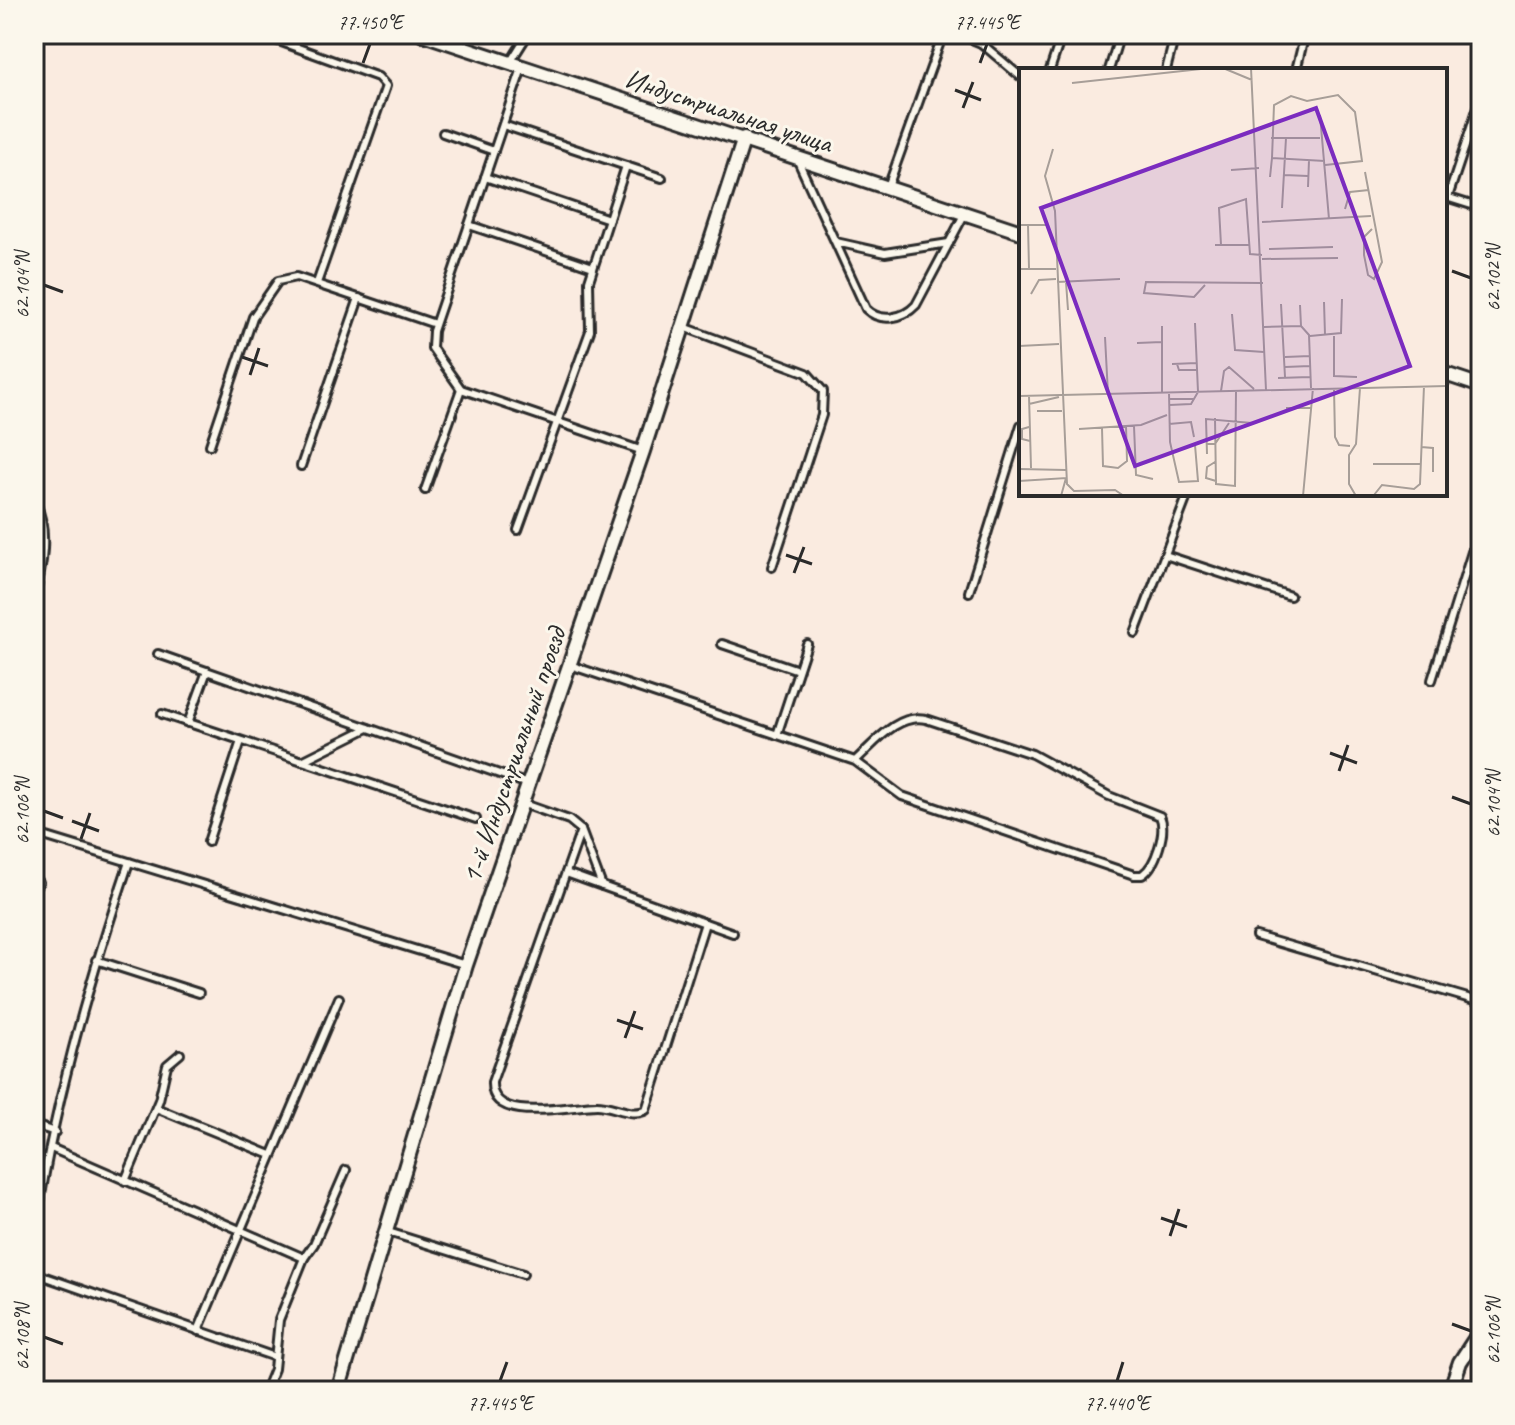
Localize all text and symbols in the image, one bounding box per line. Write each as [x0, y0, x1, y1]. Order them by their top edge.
text: 77.450°E [337, 10, 405, 35]
text: 77.445°E [954, 10, 1022, 35]
street label: Индустриальная улица [621, 61, 839, 161]
inset map [1019, 68, 1447, 496]
text: 62.102°N [1481, 242, 1506, 311]
text: 62.104°N [10, 249, 35, 318]
street label: 1-й Индустриальный проезд [453, 620, 575, 888]
text: 62.104°N [1481, 768, 1506, 837]
text: 62.106°N [10, 775, 35, 844]
text: 62.106°N [1481, 1295, 1506, 1364]
text: 62.108°N [10, 1301, 35, 1370]
text: 77.445°E [467, 1391, 535, 1416]
text: 77.440°E [1084, 1391, 1152, 1416]

